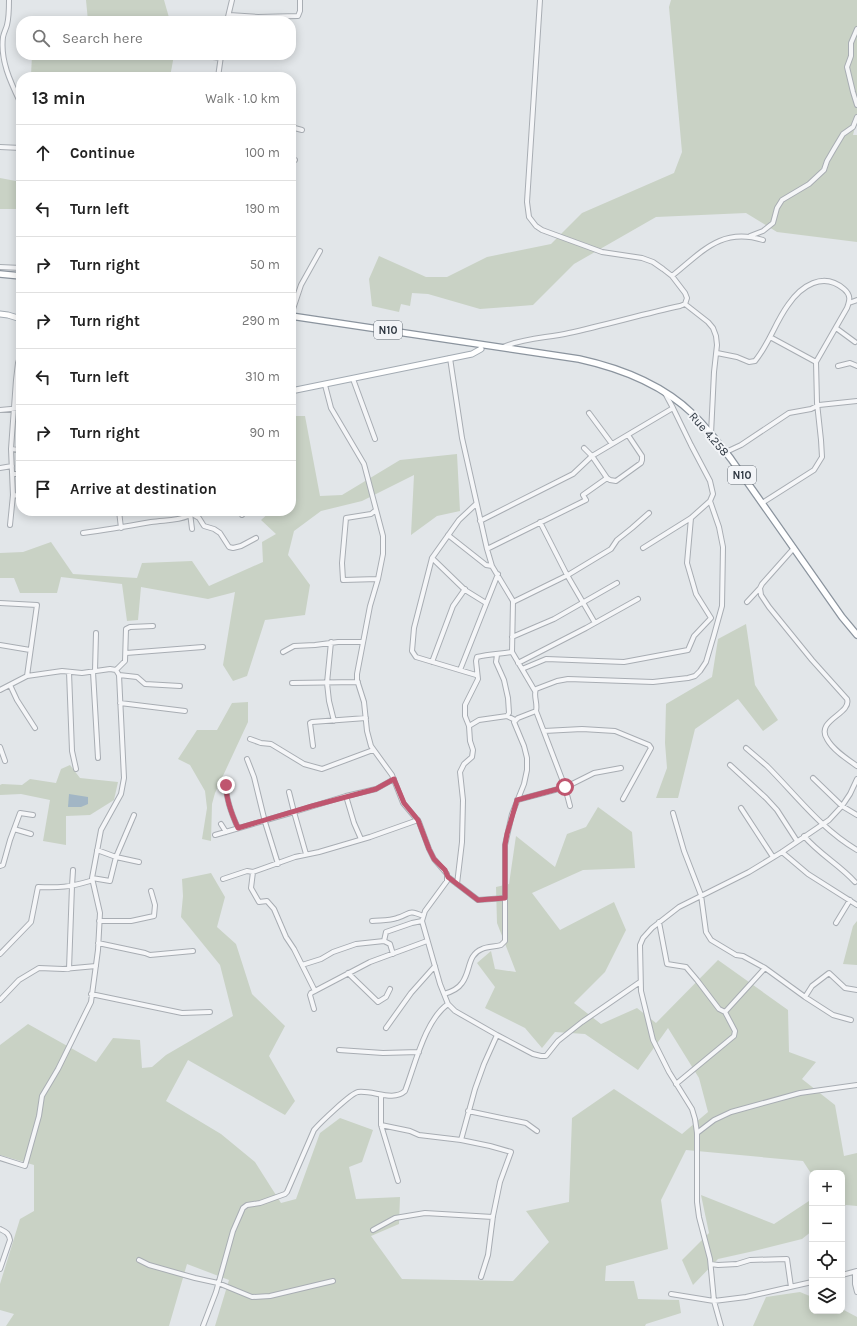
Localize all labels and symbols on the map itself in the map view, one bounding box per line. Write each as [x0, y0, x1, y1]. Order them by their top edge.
road number: N10 [374, 321, 402, 339]
street label: Rue 4.258 [686, 409, 732, 459]
road number: N10 [728, 466, 756, 484]
route end [217, 776, 235, 794]
route start [556, 778, 574, 796]

